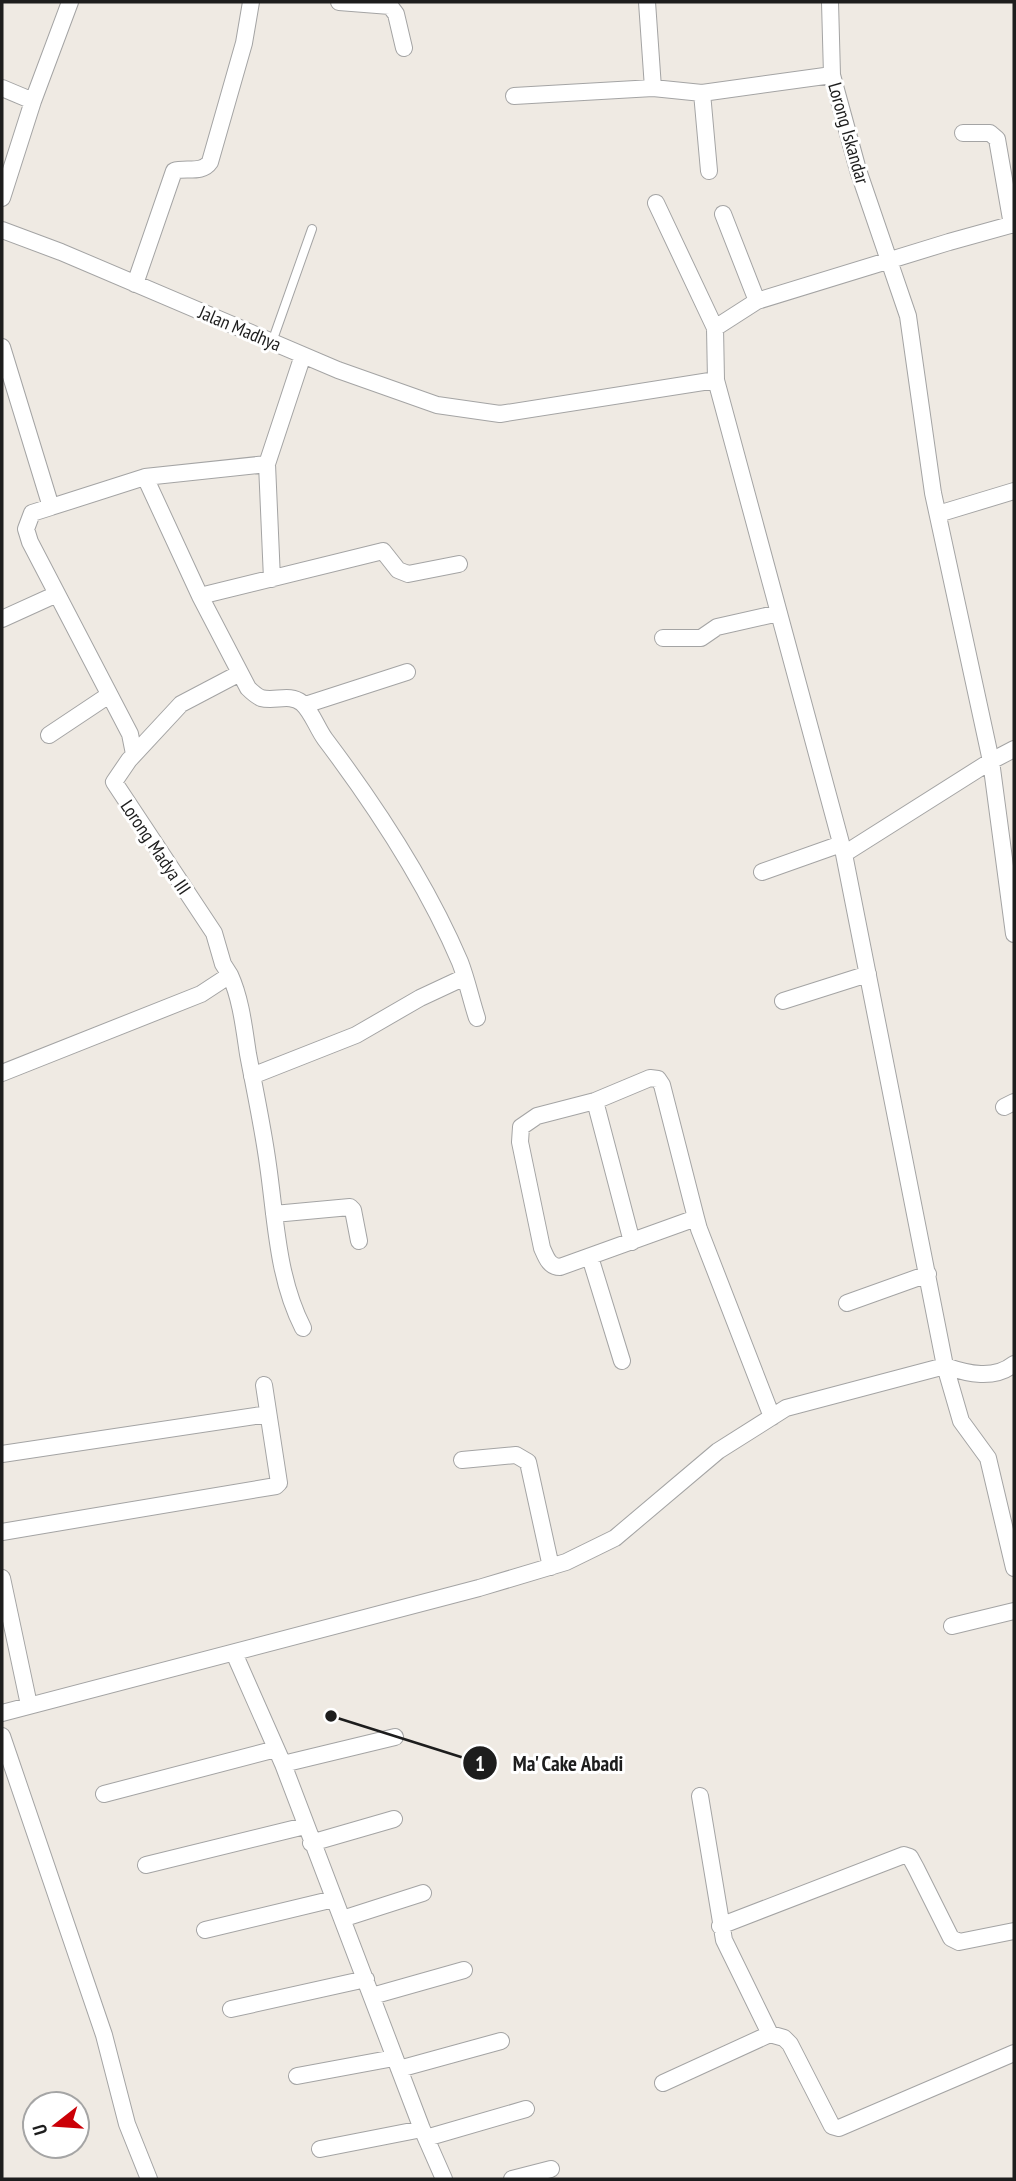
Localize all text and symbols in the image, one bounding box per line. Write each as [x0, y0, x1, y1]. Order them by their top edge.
street label: Lorong Iskandar [823, 79, 875, 187]
street label: Jalan Madhya [194, 299, 285, 356]
street label: Lorong Madya III [116, 795, 196, 899]
callout: Ma' Cake Abadi [462, 1742, 638, 1784]
text: 1 [475, 1750, 485, 1777]
text: Ma' Cake Abadi [513, 1750, 623, 1777]
north arrow [21, 2090, 91, 2160]
text: U [27, 2122, 53, 2138]

